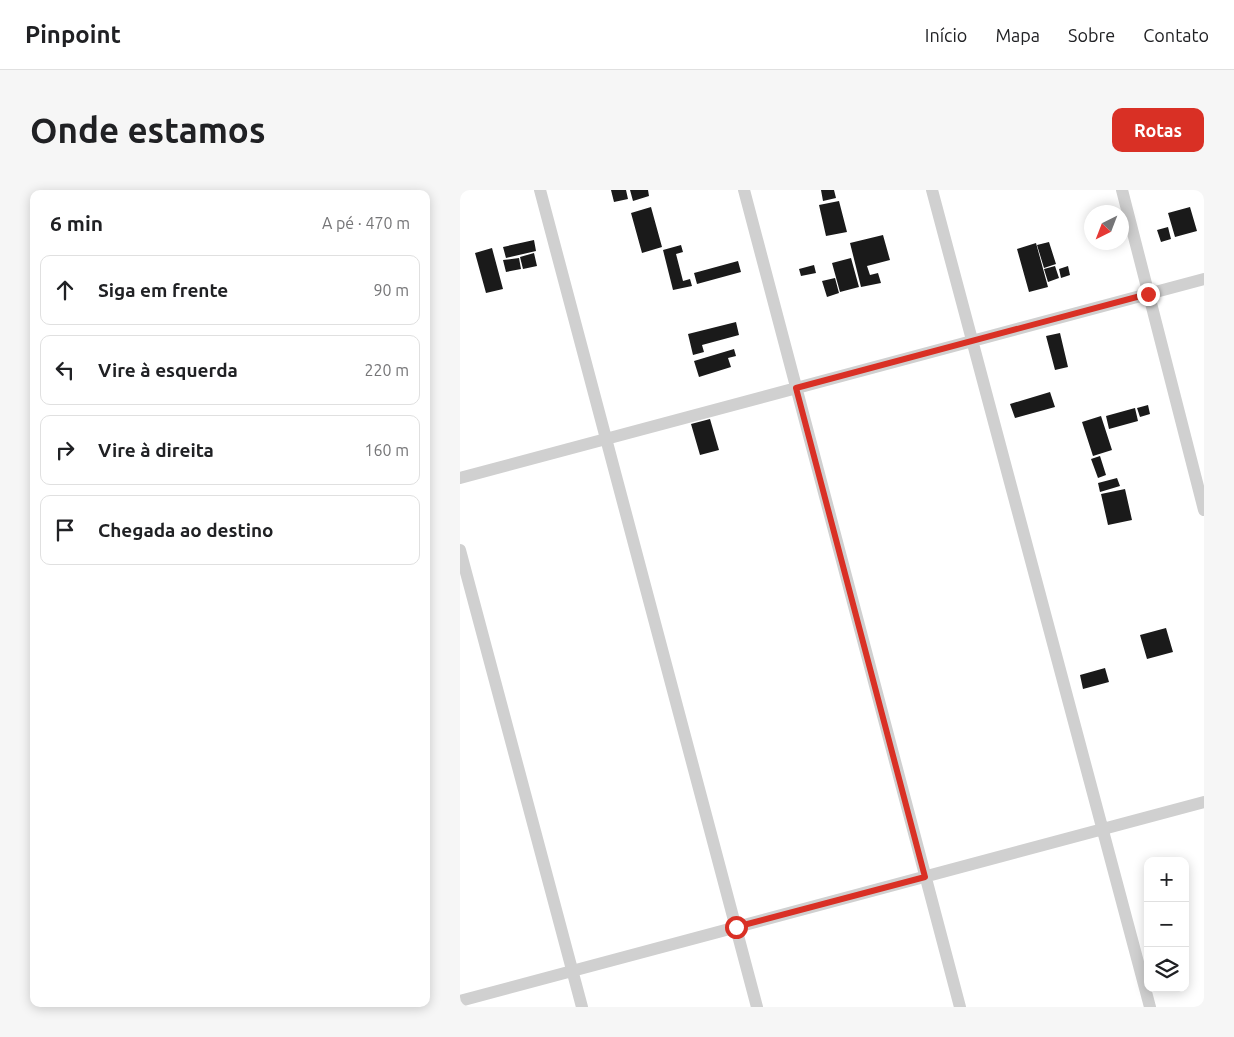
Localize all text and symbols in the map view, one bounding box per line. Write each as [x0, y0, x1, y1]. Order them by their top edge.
text: Pinpoint [25, 21, 121, 48]
text: Início [925, 25, 967, 45]
text: Mapa [995, 25, 1040, 45]
text: Sobre [1068, 25, 1115, 45]
text: Contato [1143, 25, 1209, 45]
button: Rotas [1112, 108, 1204, 152]
text: Onde estamos [30, 110, 265, 150]
north arrow [1084, 205, 1129, 250]
text: 6 min [50, 211, 103, 235]
text: A pé · 470 m [322, 214, 410, 232]
icon: ahead [51, 276, 79, 304]
text: Siga em frente [98, 279, 228, 301]
text: 90 m [373, 281, 409, 299]
route end [1137, 283, 1160, 306]
icon: left [51, 356, 79, 384]
text: Vire à esquerda [98, 359, 238, 381]
text: 220 m [364, 361, 409, 379]
icon: right [51, 436, 79, 464]
text: Vire à direita [98, 439, 214, 461]
text: 160 m [364, 441, 409, 459]
icon: arrive [51, 516, 79, 544]
text: Chegada ao destino [98, 519, 274, 541]
map controls [1144, 857, 1189, 992]
button: + [1144, 857, 1189, 902]
button: − [1144, 902, 1189, 947]
route start [725, 916, 748, 939]
button: layers [1144, 947, 1189, 992]

